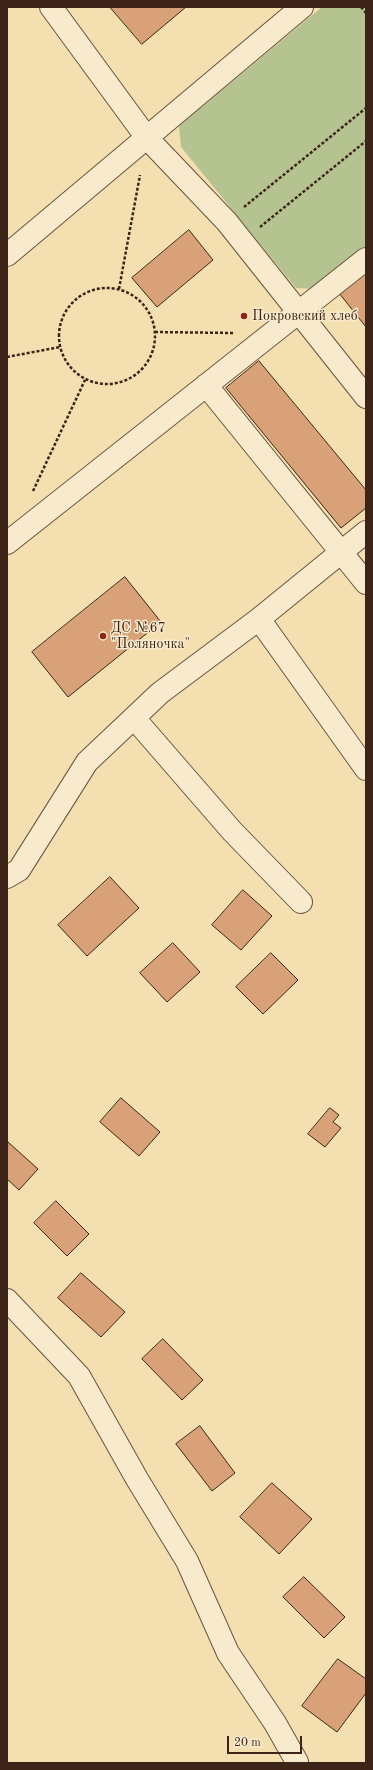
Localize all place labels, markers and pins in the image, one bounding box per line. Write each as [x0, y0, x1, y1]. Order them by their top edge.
place label: Покровский хлеб [252, 308, 358, 324]
marker: Покровский хлеб [239, 311, 249, 321]
place label: ДС №67 "Поляночка" [111, 620, 190, 652]
marker: ДС №67 "Поляночка" [98, 631, 108, 641]

